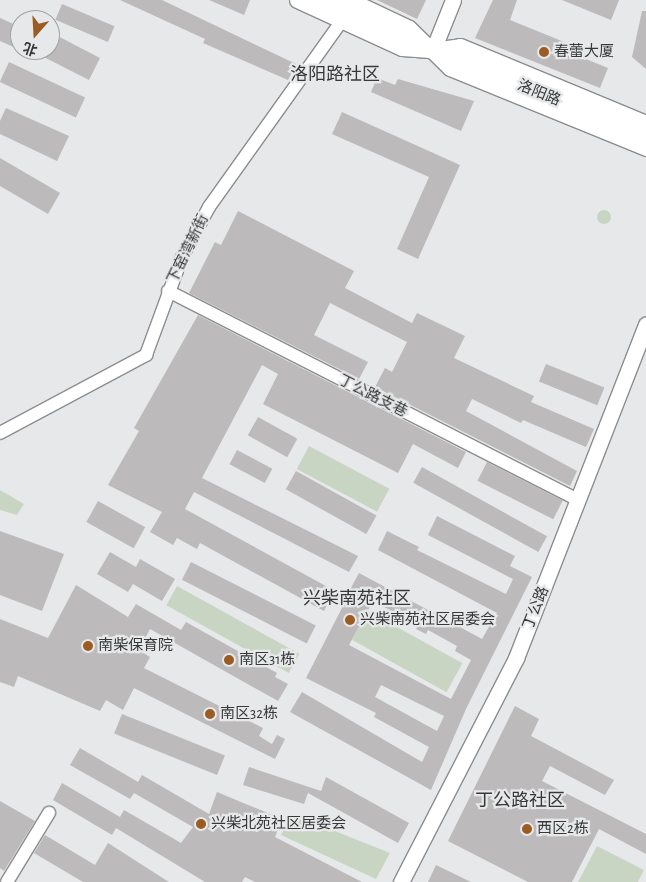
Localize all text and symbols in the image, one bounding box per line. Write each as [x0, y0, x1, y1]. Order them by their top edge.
north arrow [10, 10, 60, 60]
text: 北 [22, 39, 39, 57]
place label: 春蕾大厦 [554, 43, 614, 61]
marker: 春蕾大厦 [538, 46, 550, 58]
district label: 洛阳路社区 [290, 64, 380, 86]
street label: 洛阳路 [515, 76, 563, 110]
street label: 下窑湾新街 [163, 211, 213, 287]
street label: 丁公路支巷 [336, 371, 410, 421]
street label: 丁公路 [519, 584, 553, 632]
district label: 兴柴南苑社区 [303, 588, 411, 610]
place label: 兴柴南苑社区居委会 [360, 611, 495, 629]
marker: 兴柴南苑社区居委会 [344, 614, 356, 626]
place label: 南柴保育院 [98, 637, 173, 655]
marker: 南柴保育院 [82, 640, 94, 652]
place label: 南区31栋 [239, 651, 295, 669]
marker: 南区31栋 [223, 654, 235, 666]
place label: 南区32栋 [220, 705, 278, 723]
marker: 南区32栋 [204, 708, 216, 720]
district label: 丁公路社区 [475, 790, 565, 812]
place label: 兴柴北苑社区居委会 [211, 815, 346, 833]
marker: 兴柴北苑社区居委会 [195, 818, 207, 830]
place label: 西区2栋 [537, 820, 589, 838]
marker: 西区2栋 [521, 823, 533, 835]

